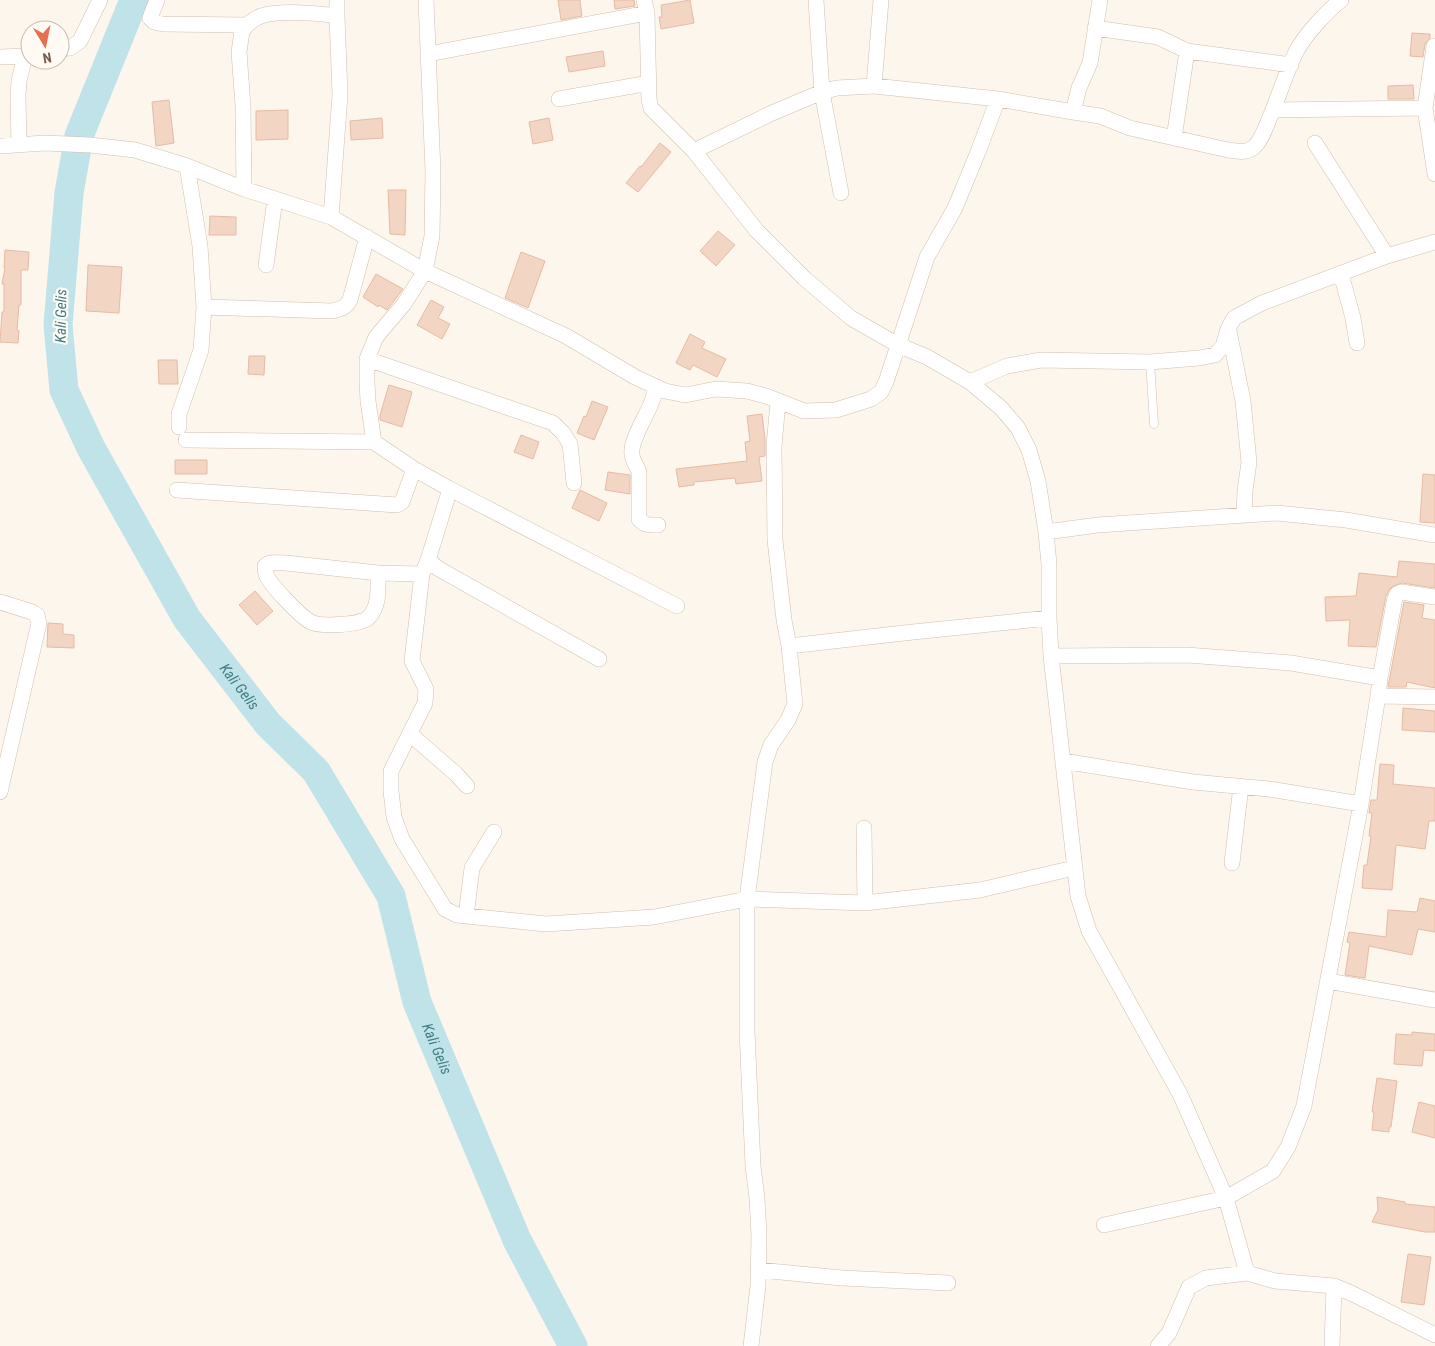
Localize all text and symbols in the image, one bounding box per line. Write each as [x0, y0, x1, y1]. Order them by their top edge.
north arrow [20, 20, 70, 70]
text: N [42, 49, 53, 66]
water label: Kali Gelis [52, 289, 70, 343]
water label: Kali Gelis [216, 660, 263, 714]
water label: Kali Gelis [418, 1021, 456, 1078]

